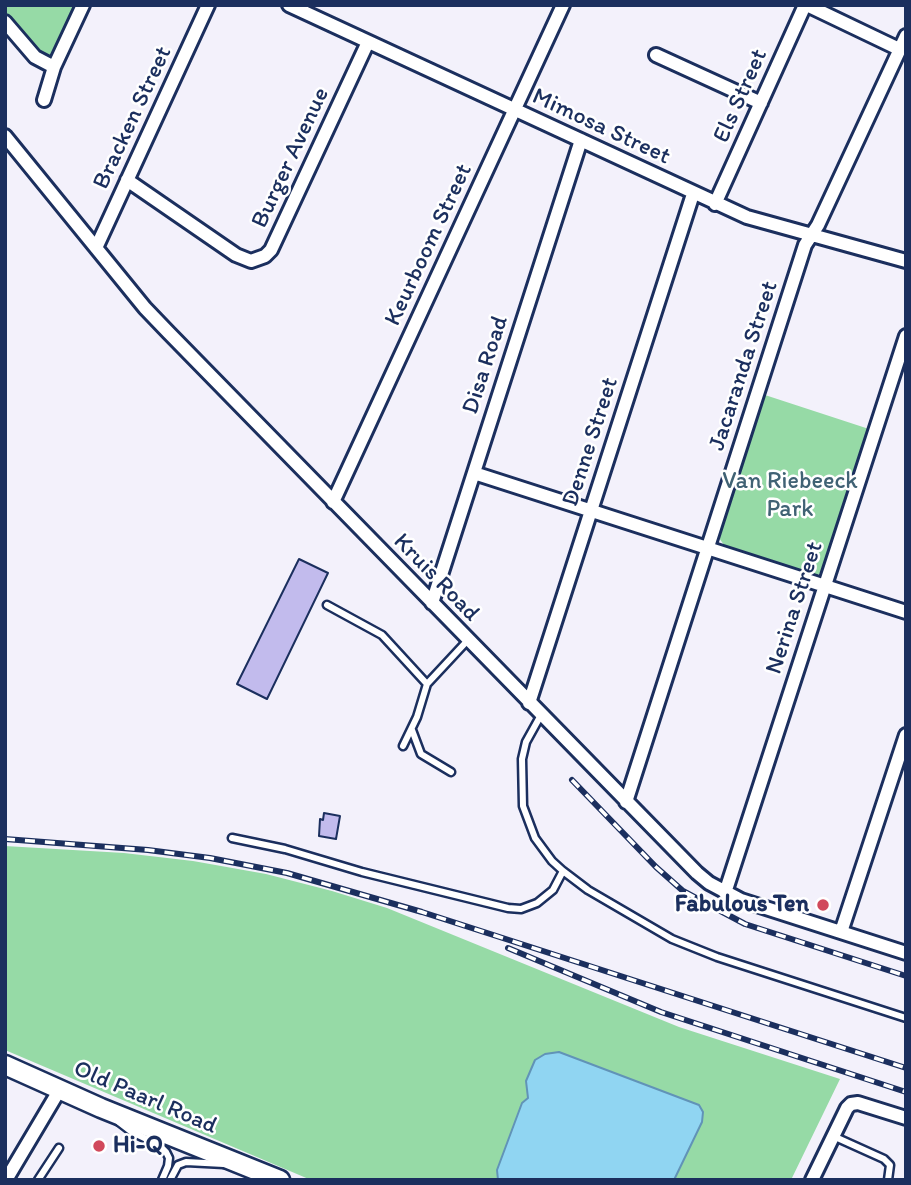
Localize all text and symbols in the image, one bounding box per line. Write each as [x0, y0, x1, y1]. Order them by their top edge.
street label: Bracken Street [87, 42, 179, 194]
street label: Els Street [708, 45, 774, 147]
street label: Mimosa Street [527, 82, 675, 172]
street label: Burger Avenue [246, 83, 336, 233]
street label: Keurboom Street [379, 159, 479, 331]
street label: Jacaranda Street [703, 278, 785, 454]
street label: Disa Road [457, 312, 515, 418]
street label: Denne Street [557, 374, 625, 510]
park label: Van Riebeeck Park [722, 468, 858, 524]
street label: Kruis Road [387, 528, 485, 628]
street label: Nerina Street [760, 538, 830, 678]
place label: Fabulous Ten [675, 891, 809, 919]
marker: Fabulous Ten [815, 897, 831, 913]
street label: Old Paarl Road [69, 1055, 221, 1141]
place label: Hi-Q [113, 1132, 163, 1160]
marker: Hi-Q [91, 1138, 107, 1154]

